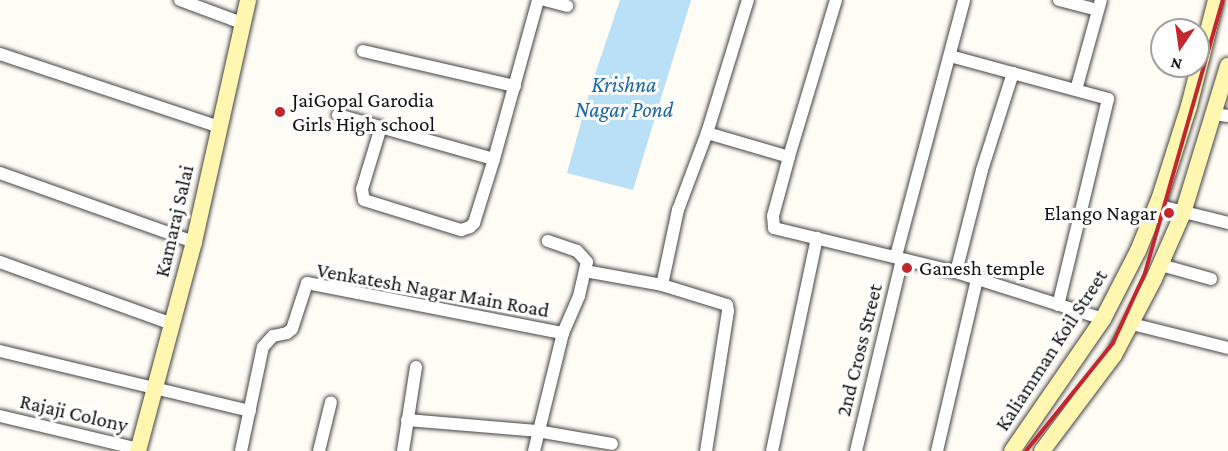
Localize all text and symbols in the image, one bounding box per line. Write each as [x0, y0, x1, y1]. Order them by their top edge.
north arrow [1150, 18, 1210, 78]
text: N [1169, 55, 1184, 74]
water label: Krishna Nagar Pond [575, 71, 673, 122]
place label: JaiGopal Garodia Girls High school [292, 87, 435, 137]
marker: JaiGopal Garodia Girls High school [273, 105, 287, 119]
street label: Kamaraj Salai [149, 163, 199, 279]
place label: Elango Nagar [1044, 200, 1157, 226]
marker: Elango Nagar [1162, 206, 1176, 220]
place label: Ganesh temple [919, 255, 1045, 281]
street label: Venkatesh Nagar Main Road [315, 257, 551, 323]
marker: Ganesh temple [900, 261, 914, 275]
street label: Kaliamman Koil Street [989, 265, 1113, 435]
street label: 2nd Cross Street [830, 281, 888, 419]
street label: Rajaji Colony [18, 388, 130, 438]

